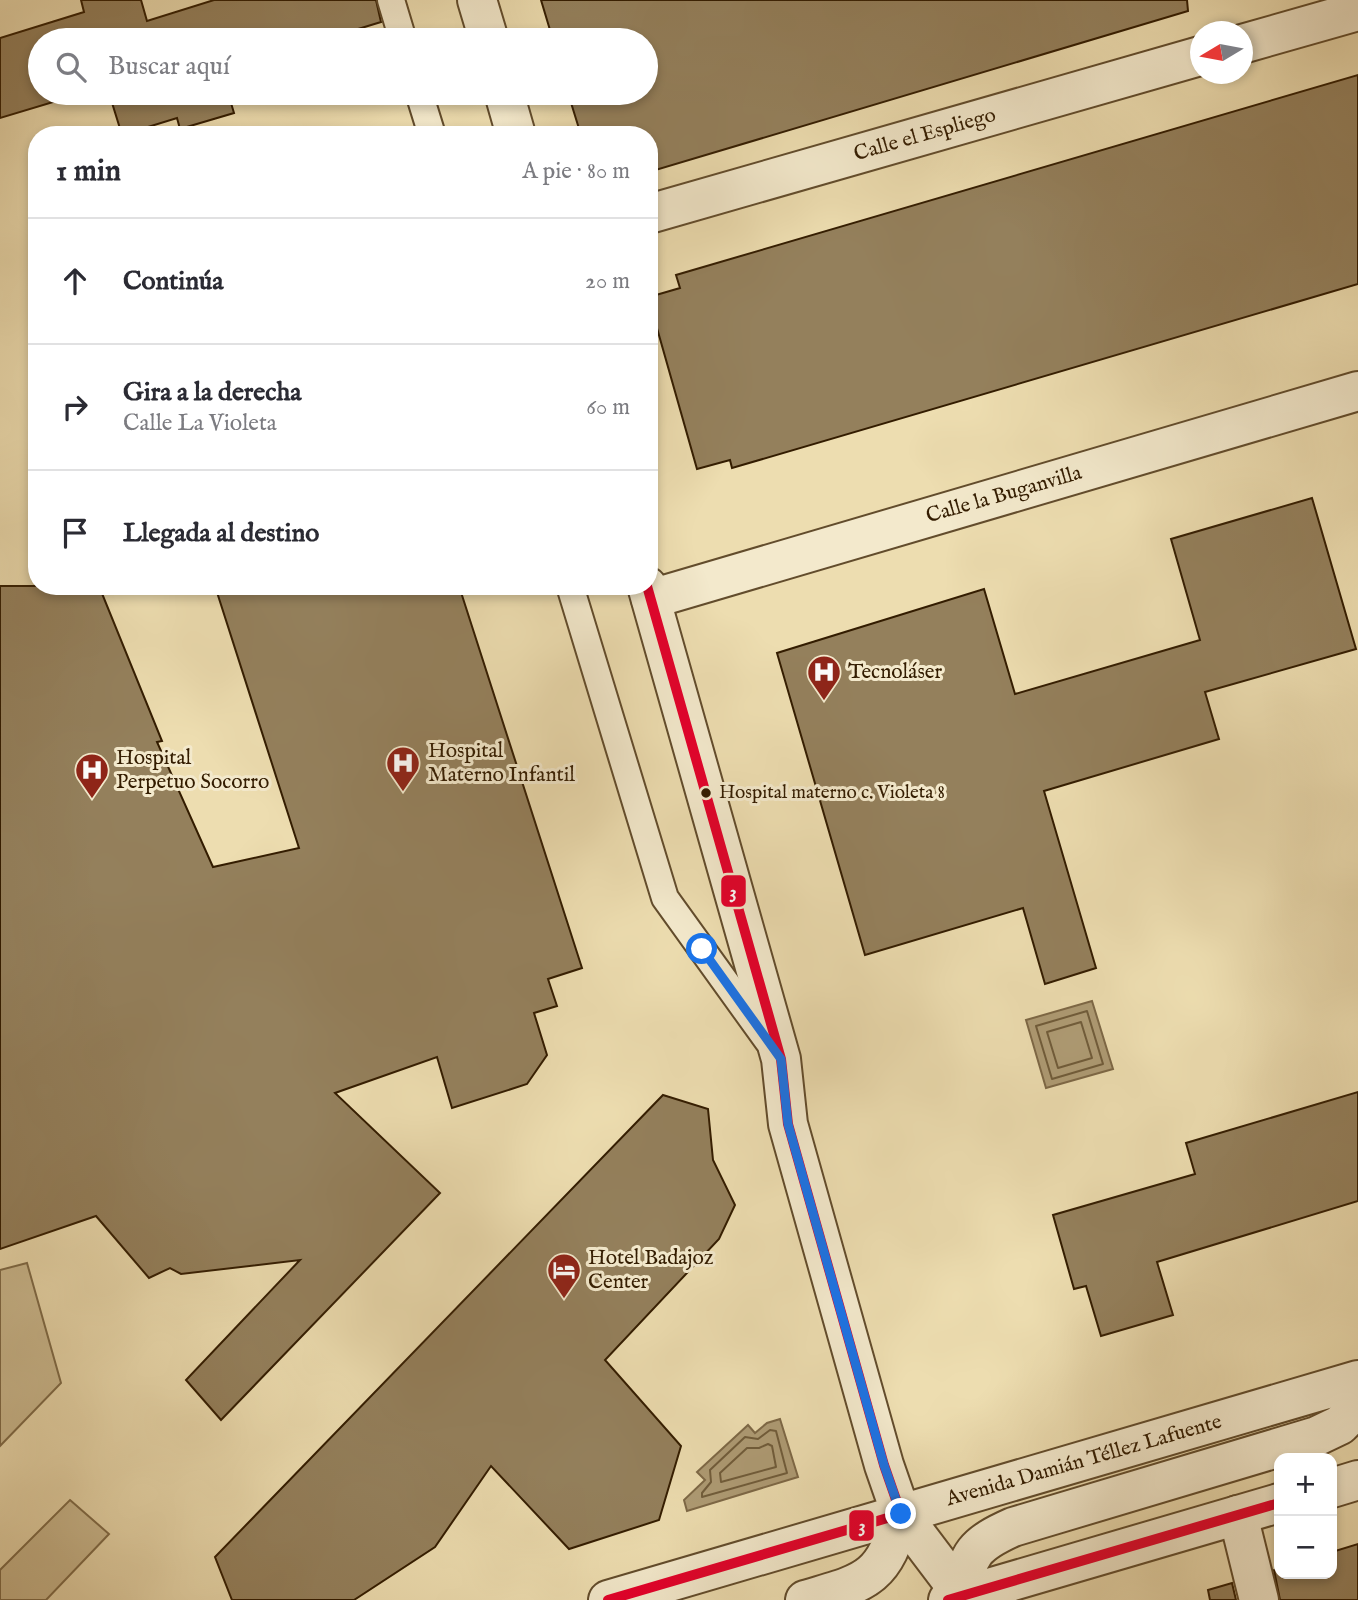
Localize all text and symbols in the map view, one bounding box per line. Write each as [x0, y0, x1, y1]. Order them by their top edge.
north arrow [1190, 21, 1253, 84]
search box [28, 28, 658, 105]
icon: search [52, 48, 90, 86]
text: Buscar aquí [108, 50, 230, 83]
street label: Calle el Espliego [851, 102, 999, 168]
text: 1 min [56, 153, 121, 191]
text: A pie · 80 m [522, 157, 630, 186]
icon: ahead [56, 262, 94, 300]
text: Continúa [123, 265, 224, 298]
text: 20 m [585, 267, 630, 296]
text: Gira a la derecha [123, 376, 302, 409]
icon: right [56, 388, 94, 426]
text: 60 m [586, 393, 630, 422]
text: Calle La Violeta [123, 409, 277, 438]
street label: Calle la Buganvilla [923, 460, 1086, 530]
icon: arrive [56, 514, 94, 552]
text: Llegada al destino [123, 517, 319, 550]
hospital icon: Tecnoláser [805, 653, 843, 702]
place label: Tecnoláser [848, 659, 942, 686]
place label: Hospital Materno Infantil [428, 738, 575, 789]
hospital icon: Hospital Materno Infantil [384, 744, 422, 793]
place label: Hospital Perpetuo Socorro [116, 745, 269, 796]
hospital icon: Hospital Perpetuo Socorro [73, 751, 111, 800]
place label: Hospital materno c. Violeta 8 [719, 781, 945, 805]
marker: Hospital materno c. Violeta 8 [699, 786, 713, 800]
line badge: 3 [720, 874, 747, 908]
text: 3 [729, 881, 737, 905]
route start [686, 933, 717, 964]
place label: Hotel Badajoz Center [588, 1245, 714, 1296]
hotel icon: Hotel Badajoz Center [545, 1251, 583, 1300]
street label: Avenida Damián Téllez Lafuente [942, 1409, 1225, 1514]
map controls [1274, 1453, 1337, 1579]
button: + [1274, 1453, 1337, 1516]
route end [885, 1498, 916, 1529]
line badge: 3 [848, 1509, 875, 1542]
text: 3 [858, 1515, 866, 1539]
button: − [1274, 1516, 1337, 1579]

